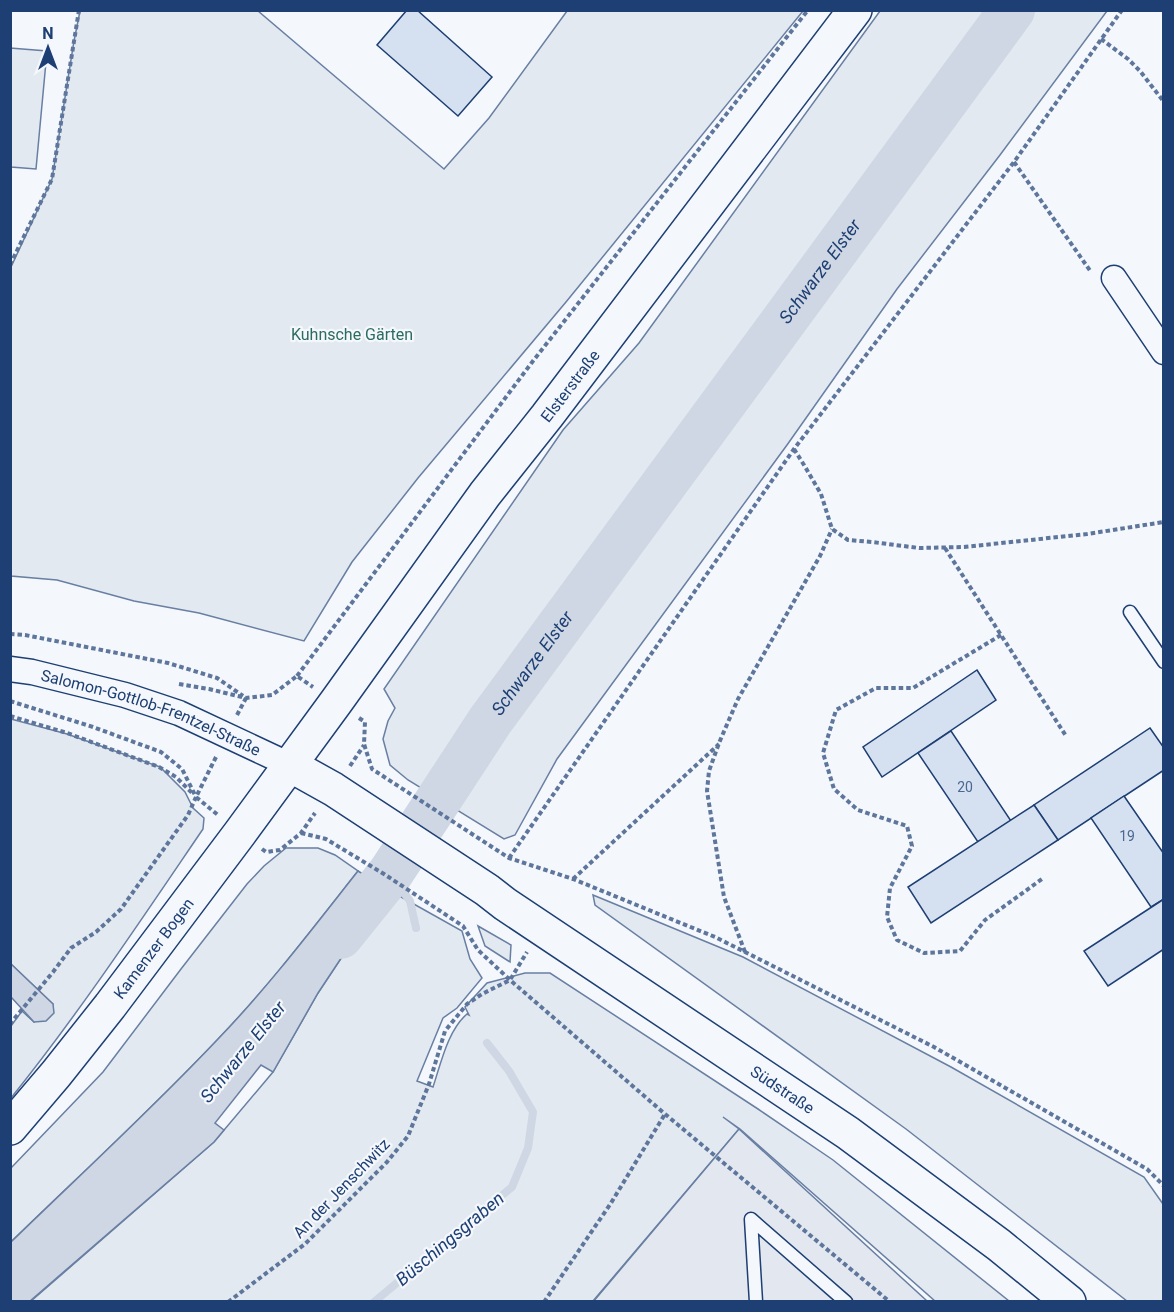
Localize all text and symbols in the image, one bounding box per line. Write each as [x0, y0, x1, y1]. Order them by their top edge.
north arrow [18, 18, 78, 78]
text: N [42, 24, 54, 43]
water label: Schwarze Elster [774, 214, 865, 327]
park label: Kuhnsche Gärten [291, 325, 413, 344]
street label: Elsterstraße [537, 346, 604, 426]
water label: Schwarze Elster [487, 606, 578, 719]
street label: Salomon-Gottlob-Frentzel-Straße [39, 666, 264, 760]
house number: 20 [957, 779, 973, 795]
house number: 19 [1119, 828, 1135, 844]
street label: Kamenzer Bogen [110, 894, 198, 1003]
water label: Schwarze Elster [195, 996, 290, 1106]
street label: Südstraße [747, 1062, 818, 1118]
street label: An der Jenschwitz [289, 1135, 394, 1242]
water label: Büschingsgraben [391, 1187, 508, 1290]

